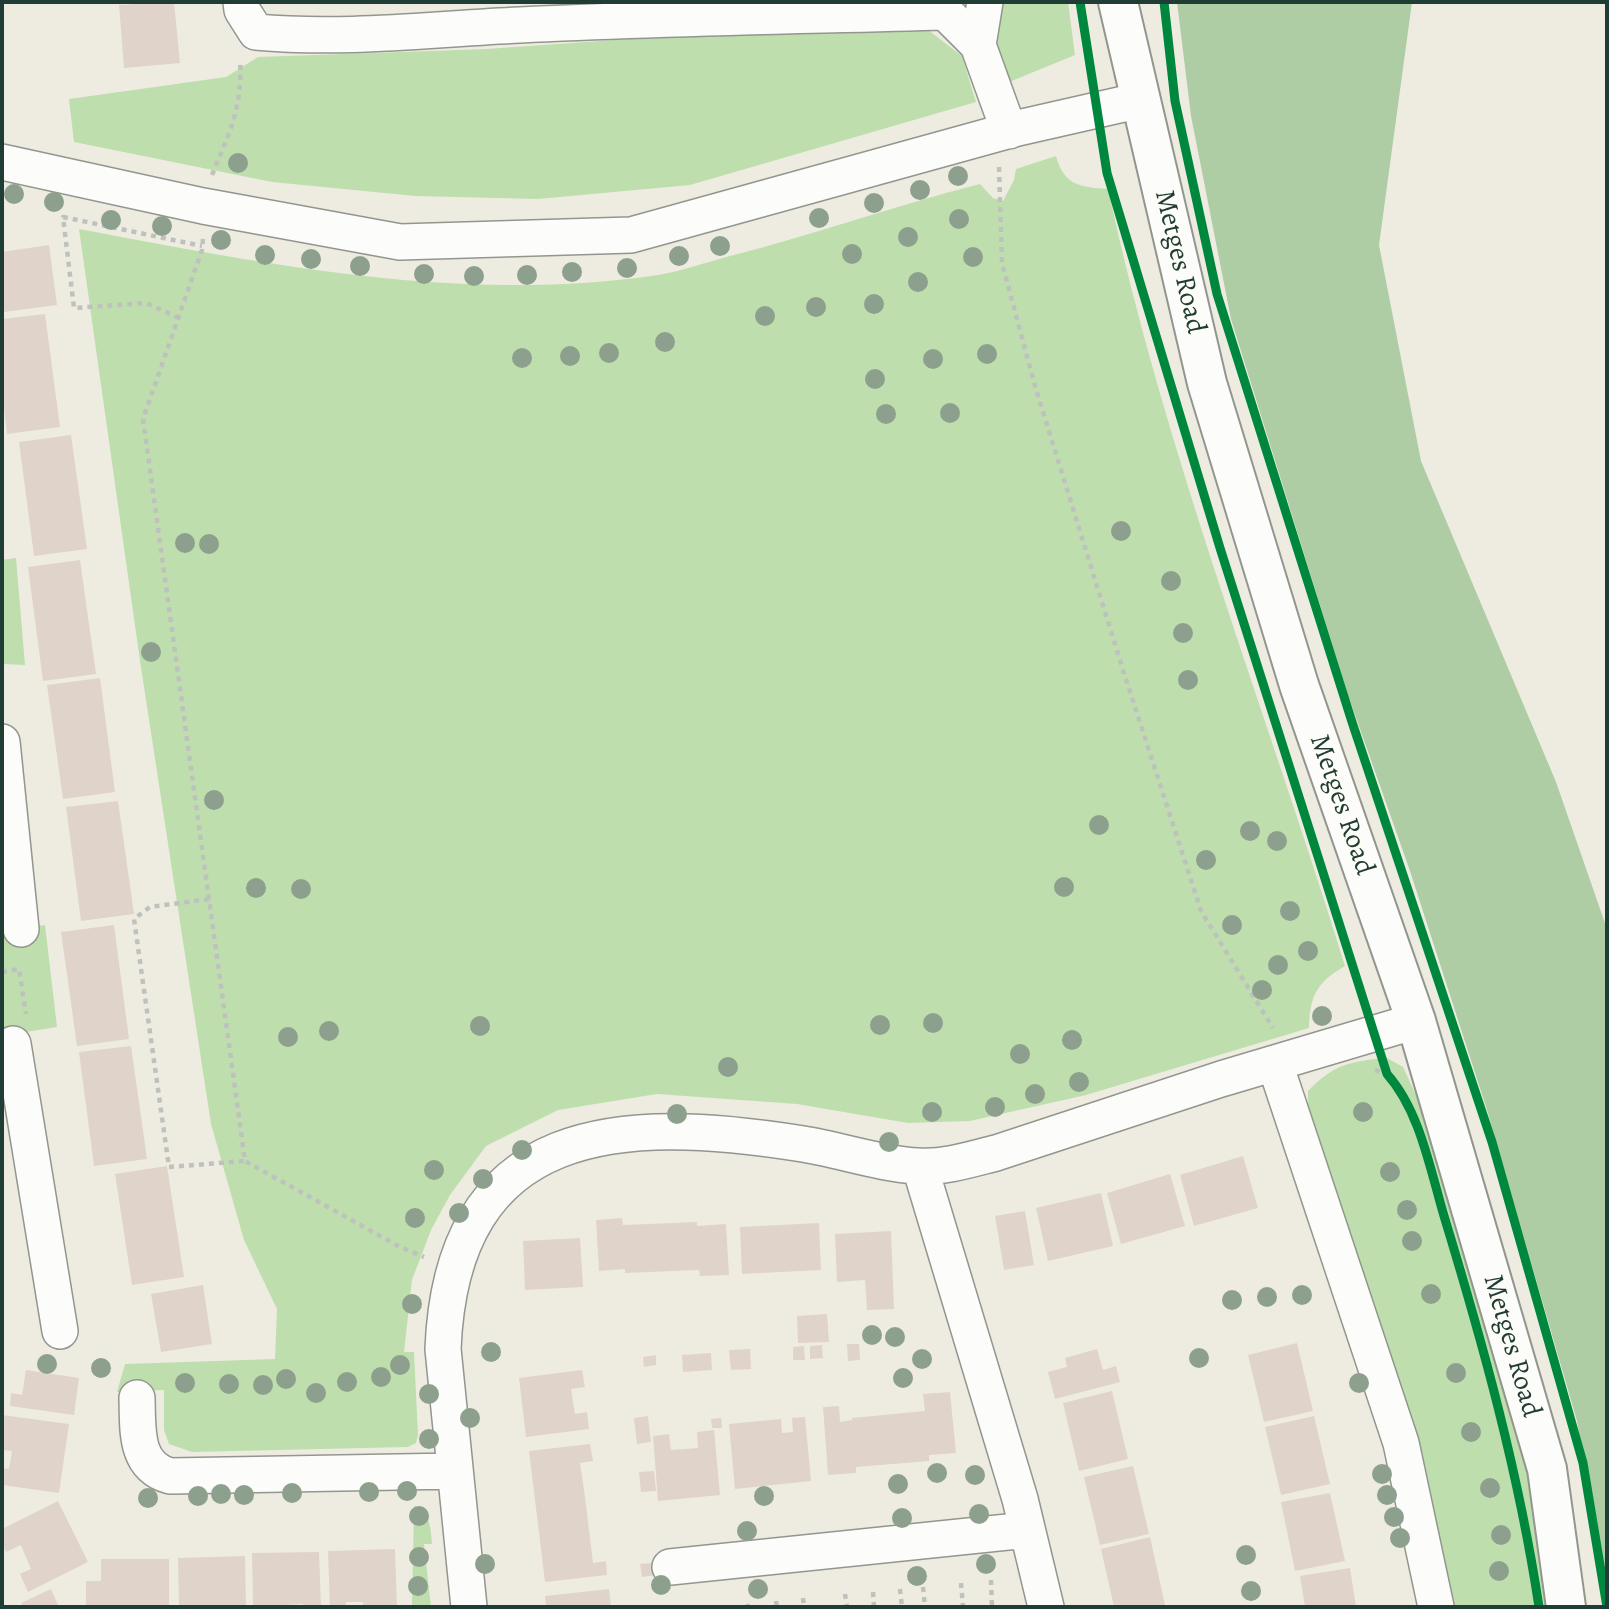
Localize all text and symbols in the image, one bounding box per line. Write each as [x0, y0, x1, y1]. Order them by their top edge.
street label: Metges Road [1146, 187, 1212, 337]
street label: Metges Road [1301, 730, 1381, 880]
street label: Metges Road [1475, 1271, 1547, 1421]

